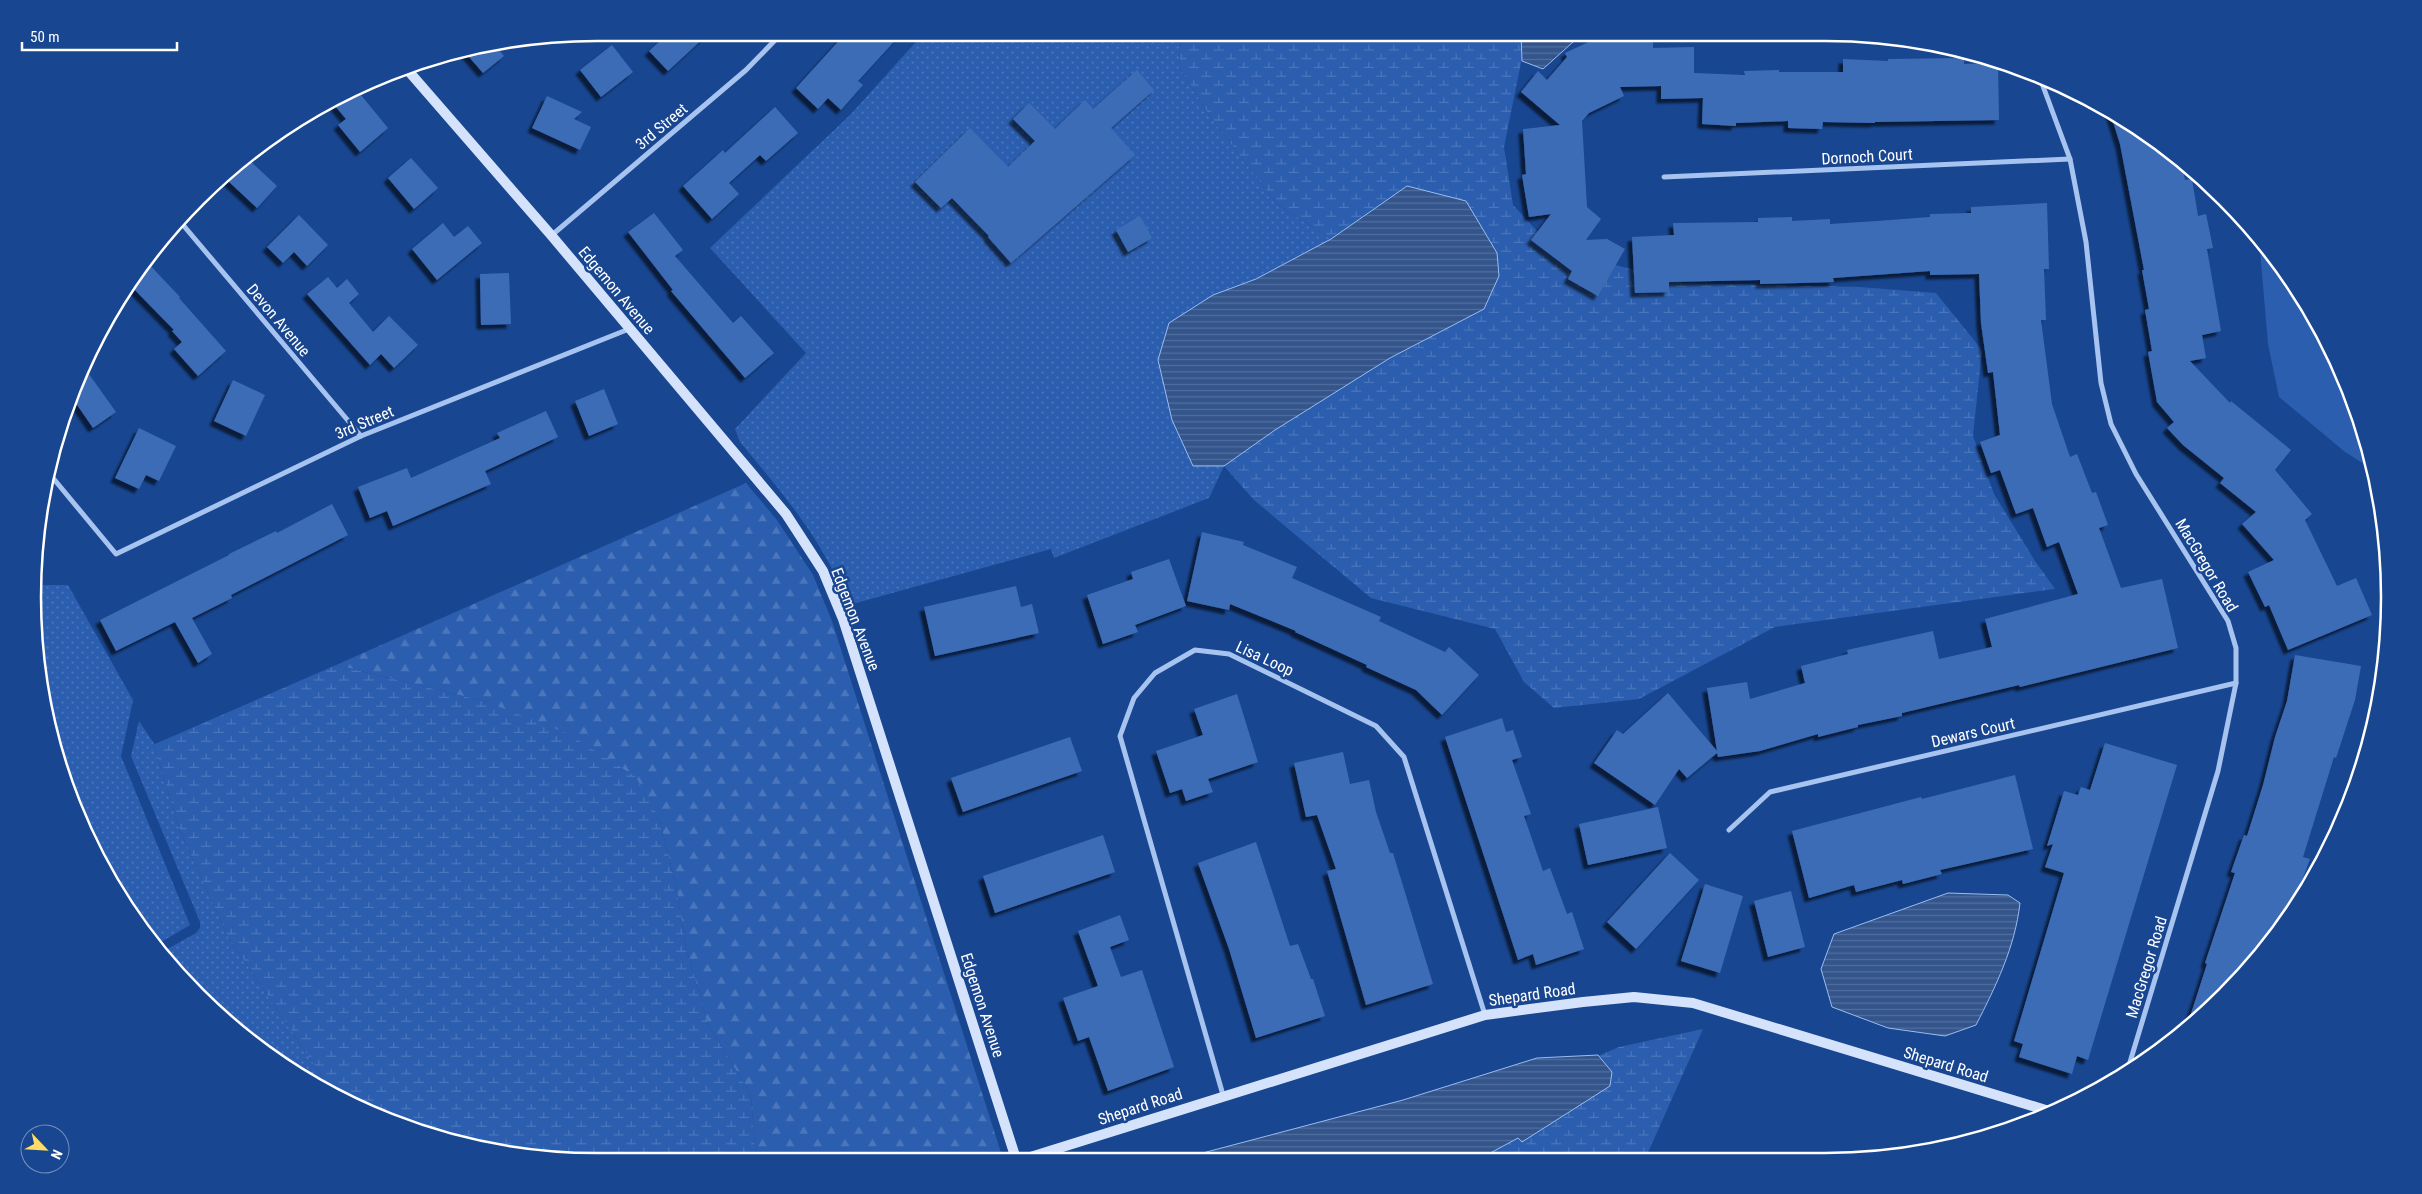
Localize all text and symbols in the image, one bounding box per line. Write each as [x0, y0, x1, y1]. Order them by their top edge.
scale bar [22, 20, 178, 52]
text: 50 m [30, 28, 60, 46]
street label: 3rd Street [632, 99, 691, 154]
street label: Dornoch Court [1821, 145, 1913, 168]
street label: Edgemon Avenue [574, 243, 659, 338]
street label: Devon Avenue [243, 280, 314, 360]
street label: 3rd Street [332, 402, 397, 443]
street label: MacGregor Road [2171, 515, 2242, 615]
street label: Edgemon Avenue [827, 565, 884, 673]
street label: Lisa Loop [1233, 637, 1297, 680]
street label: Dewars Court [1929, 714, 2017, 751]
street label: MacGregor Road [2122, 914, 2171, 1020]
street label: Edgemon Avenue [957, 951, 1008, 1060]
street label: Shepard Road [1487, 979, 1577, 1010]
street label: Shepard Road [1901, 1043, 1990, 1086]
street label: Shepard Road [1096, 1084, 1185, 1129]
north arrow [20, 1124, 70, 1174]
text: N [48, 1147, 66, 1162]

